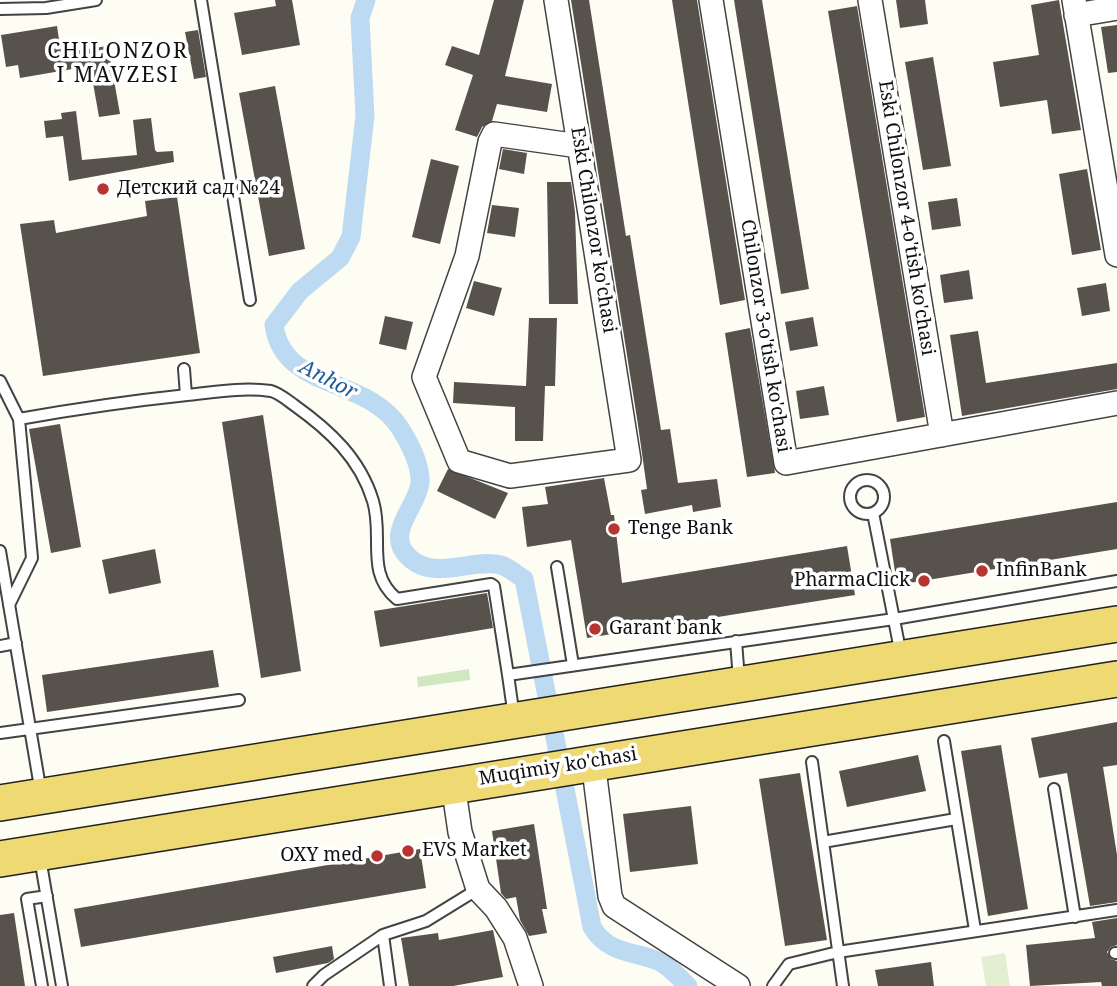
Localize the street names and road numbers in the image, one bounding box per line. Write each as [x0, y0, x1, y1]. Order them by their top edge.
street label: Eski Chilonzor 4-o'tish ko'chasi [873, 79, 939, 357]
street label: Eski Chilonzor ko'chasi [565, 125, 621, 335]
street label: Chilonzor 3-o'tish ko'chasi [735, 218, 795, 454]
street label: Muqimiy ko'chasi [477, 743, 639, 791]

